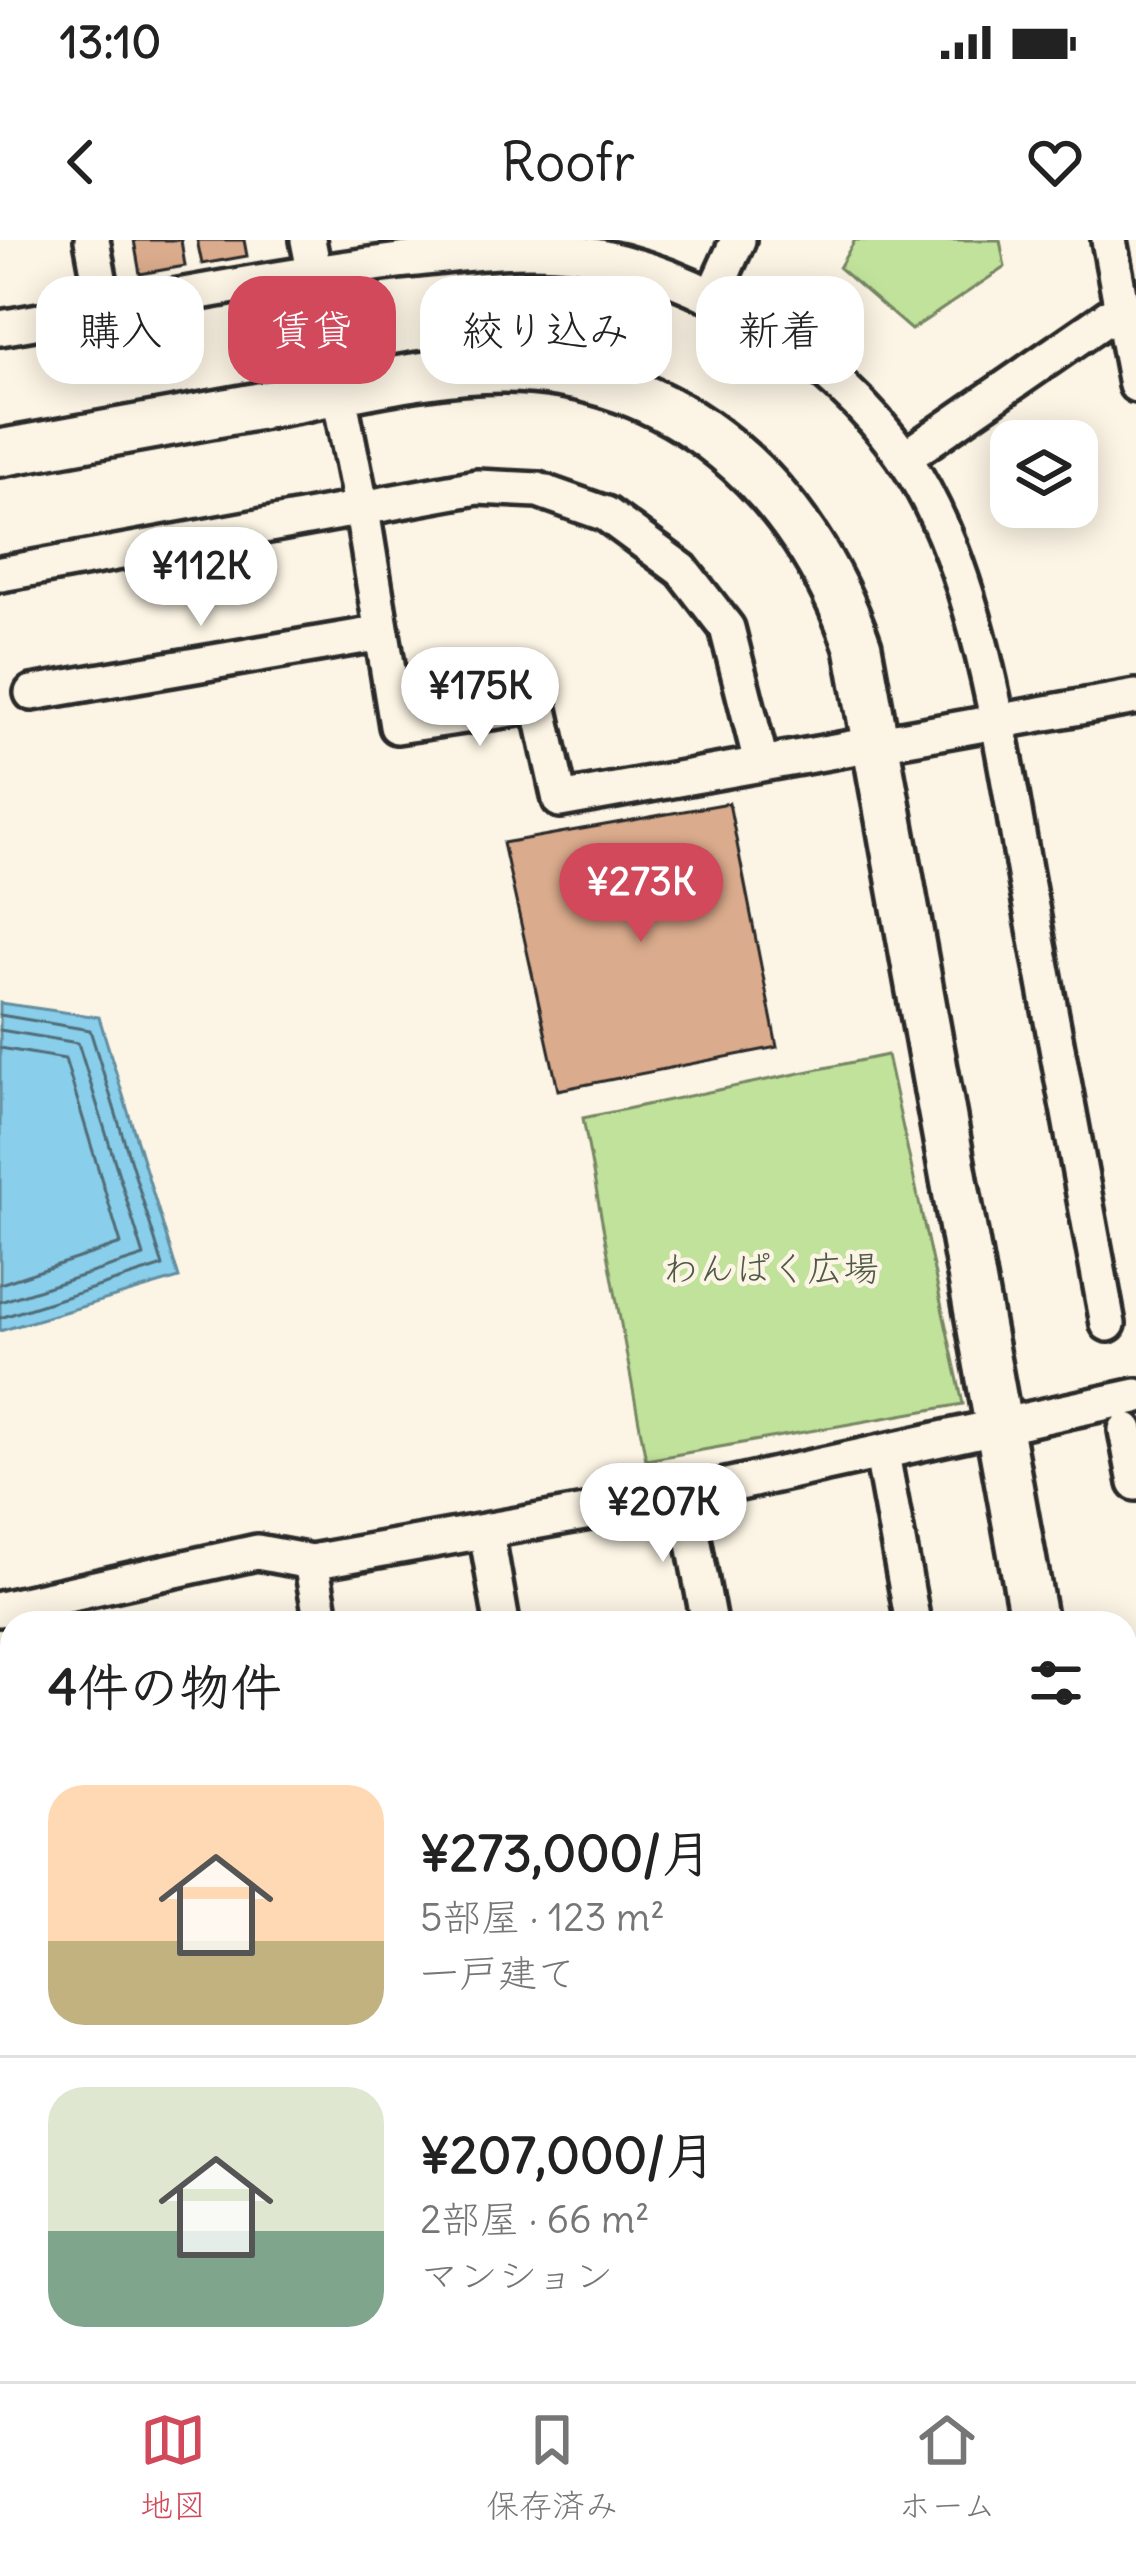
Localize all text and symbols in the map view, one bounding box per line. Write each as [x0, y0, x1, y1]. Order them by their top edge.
text: 13:10 [60, 14, 161, 70]
text: Roofr [501, 128, 635, 196]
icon: back [48, 129, 114, 195]
icon: heart [1022, 129, 1088, 195]
chip: 購入 [36, 276, 204, 384]
chip: 賃貸 [228, 276, 396, 384]
chip: 絞り込み [420, 276, 672, 384]
chip: 新着 [696, 276, 864, 384]
map controls [990, 420, 1098, 528]
button: layers [990, 420, 1098, 528]
pin: ¥112K [117, 527, 285, 629]
text: ¥112K [151, 541, 251, 590]
pin: ¥175K [396, 647, 564, 749]
text: ¥175K [428, 661, 532, 710]
pin: ¥273K [557, 843, 725, 945]
text: ¥273K [586, 857, 696, 906]
park label: わんぱく広場 [663, 1246, 879, 1291]
pin: ¥207K [579, 1463, 747, 1565]
text: ¥207K [607, 1477, 719, 1526]
icon: filters [1023, 1650, 1089, 1716]
text: 4件の物件 [48, 1655, 281, 1719]
text: ¥273,000/月 [420, 1821, 712, 1885]
icon: home [144, 1833, 288, 1977]
text: 5部屋 · 123 m² [420, 1893, 665, 1942]
text: 一戸建て [420, 1949, 576, 1998]
text: ¥207,000/月 [420, 2123, 716, 2187]
icon: home [144, 2135, 288, 2279]
text: 2部屋 · 66 m² [420, 2195, 650, 2244]
text: マンション [420, 2251, 613, 2300]
tab: 地図 [140, 2407, 206, 2527]
tab: 保存済み [486, 2407, 618, 2527]
tab: ホーム [898, 2407, 996, 2527]

